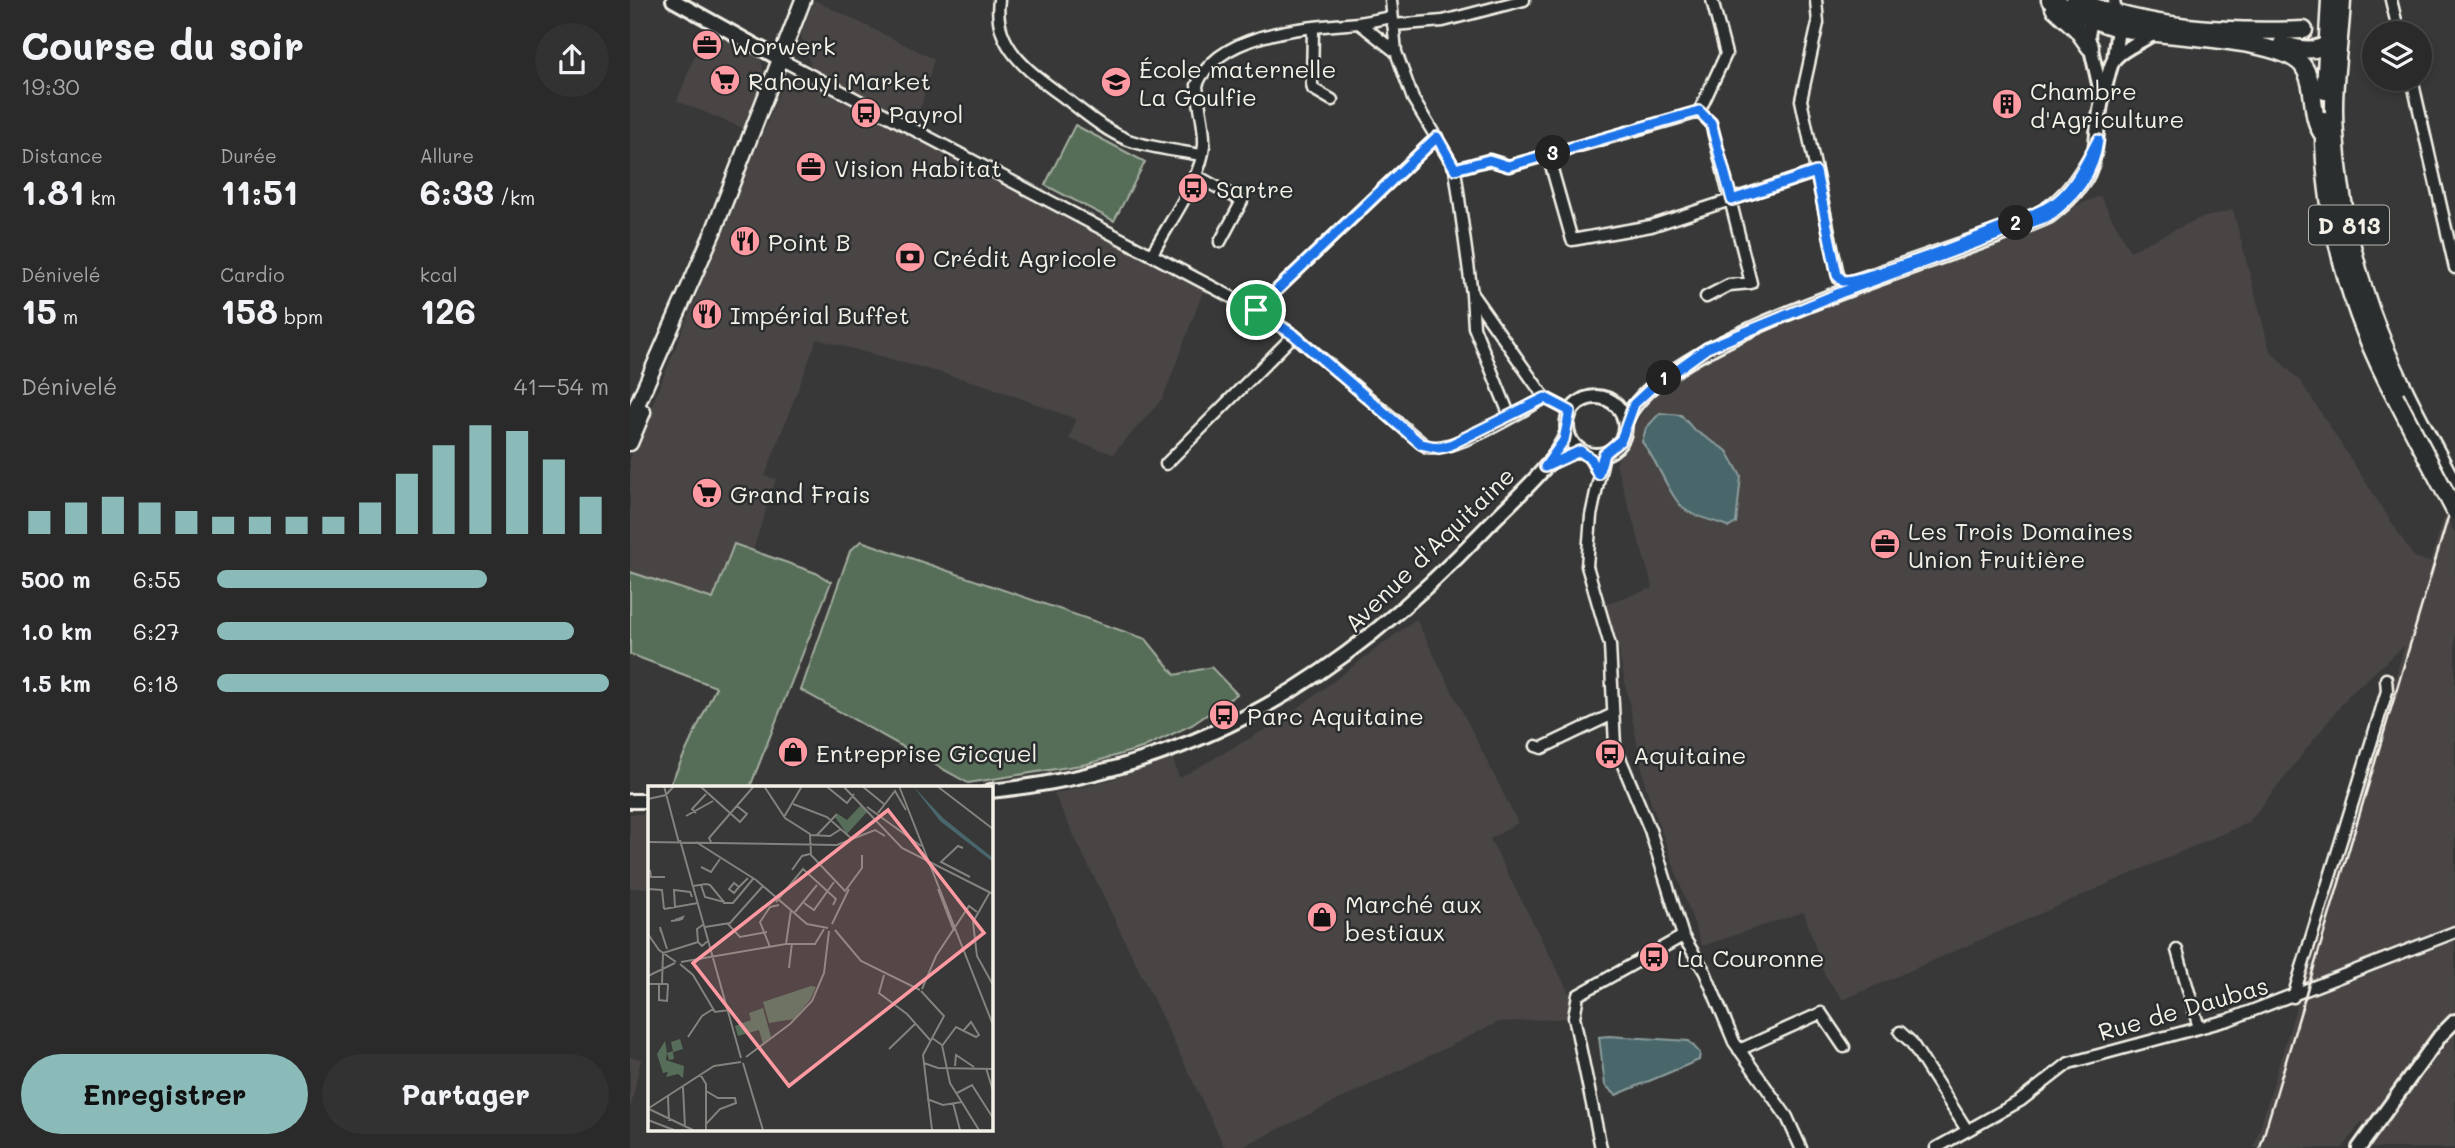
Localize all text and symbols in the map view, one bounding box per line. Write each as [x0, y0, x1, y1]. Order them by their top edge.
text: Course du soir [21, 20, 304, 70]
map controls [2362, 21, 2432, 91]
button: layers [2362, 21, 2432, 91]
button: share [535, 23, 609, 97]
office icon: Worwerk [690, 28, 724, 62]
place label: Worwerk [730, 30, 836, 61]
place label: École maternelle La Goulfie [1139, 53, 1336, 112]
supermarket icon: Rahouyi Market [708, 63, 742, 97]
place label: Rahouyi Market [748, 65, 931, 96]
school or university icon: École maternelle La Goulfie [1099, 65, 1133, 99]
text: 19:30 [21, 71, 80, 101]
place label: Chambre d'Agriculture [2030, 75, 2184, 134]
building icon: Chambre d'Agriculture [1990, 87, 2024, 121]
bus stop icon: Payrol [849, 96, 883, 130]
place label: Payrol [889, 98, 963, 129]
pin: 3 [1536, 136, 1570, 170]
text: 3 [1547, 140, 1558, 165]
text: Distance [21, 143, 103, 168]
text: Durée [220, 143, 277, 168]
text: Allure [420, 143, 474, 168]
office icon: Vision Habitat [794, 150, 828, 184]
place label: Vision Habitat [834, 152, 1002, 183]
text: 1.81 [21, 168, 85, 214]
text: 11:51 [220, 168, 298, 214]
text: 6:33 [420, 168, 494, 214]
bus stop icon: Sartre [1176, 171, 1210, 205]
place label: Sartre [1216, 173, 1294, 204]
text: km [85, 185, 116, 210]
text: /km [494, 185, 535, 210]
pin: 2 [1998, 206, 2034, 241]
road number: D 813 [2309, 206, 2389, 244]
text: 2 [2010, 210, 2021, 235]
restaurant icon: Point B [728, 224, 762, 258]
place label: Point B [768, 226, 851, 257]
bank icon: Crédit Agricole [893, 240, 927, 274]
place label: Crédit Agricole [933, 242, 1117, 273]
text: Dénivelé [21, 262, 101, 287]
text: Cardio [220, 262, 284, 287]
text: kcal [420, 262, 458, 287]
pin [1226, 280, 1286, 340]
text: 15 [21, 287, 57, 333]
text: 158 [220, 287, 278, 333]
text: 126 [420, 287, 476, 333]
icon: arrive [1237, 291, 1275, 329]
restaurant icon: Impérial Buffet [690, 297, 724, 331]
place label: Impérial Buffet [730, 299, 909, 330]
text: m [57, 304, 78, 329]
text: bpm [278, 304, 323, 329]
pin: 1 [1646, 360, 1682, 396]
text: 1 [1659, 365, 1668, 390]
text: Dénivelé [21, 371, 117, 401]
text: 41–54 m [514, 371, 609, 401]
street label: Avenue d'Aquitaine [1337, 460, 1521, 638]
supermarket icon: Grand Frais [690, 476, 724, 510]
place label: Grand Frais [730, 478, 870, 509]
place label: Les Trois Domaines Union Fruitière [1908, 515, 2133, 574]
office icon: Les Trois Domaines Union Fruitière [1868, 527, 1902, 561]
text: 500 m [21, 564, 91, 594]
text: 6:55 [133, 564, 181, 594]
text: 1.0 km [21, 616, 92, 646]
text: 6:27 [133, 616, 180, 646]
text: 1.5 km [21, 668, 91, 698]
text: 6:18 [133, 668, 178, 698]
bus stop icon: Parc Aquitaine [1207, 698, 1241, 732]
place label: Parc Aquitaine [1247, 700, 1424, 731]
shop icon: Entreprise Gicquel [776, 735, 810, 769]
place label: Entreprise Gicquel [816, 737, 1038, 768]
bus stop icon: Aquitaine [1593, 737, 1627, 771]
place label: Aquitaine [1633, 739, 1746, 770]
inset map [648, 786, 992, 1130]
place label: Marché aux bestiaux [1345, 888, 1482, 947]
shop icon: Marché aux bestiaux [1305, 900, 1339, 934]
bus stop icon: La Couronne [1637, 940, 1671, 974]
place label: La Couronne [1677, 942, 1824, 973]
street label: Rue de Daubas [2094, 969, 2272, 1047]
button: Enregistrer [21, 1054, 308, 1134]
button: Partager [322, 1054, 609, 1134]

